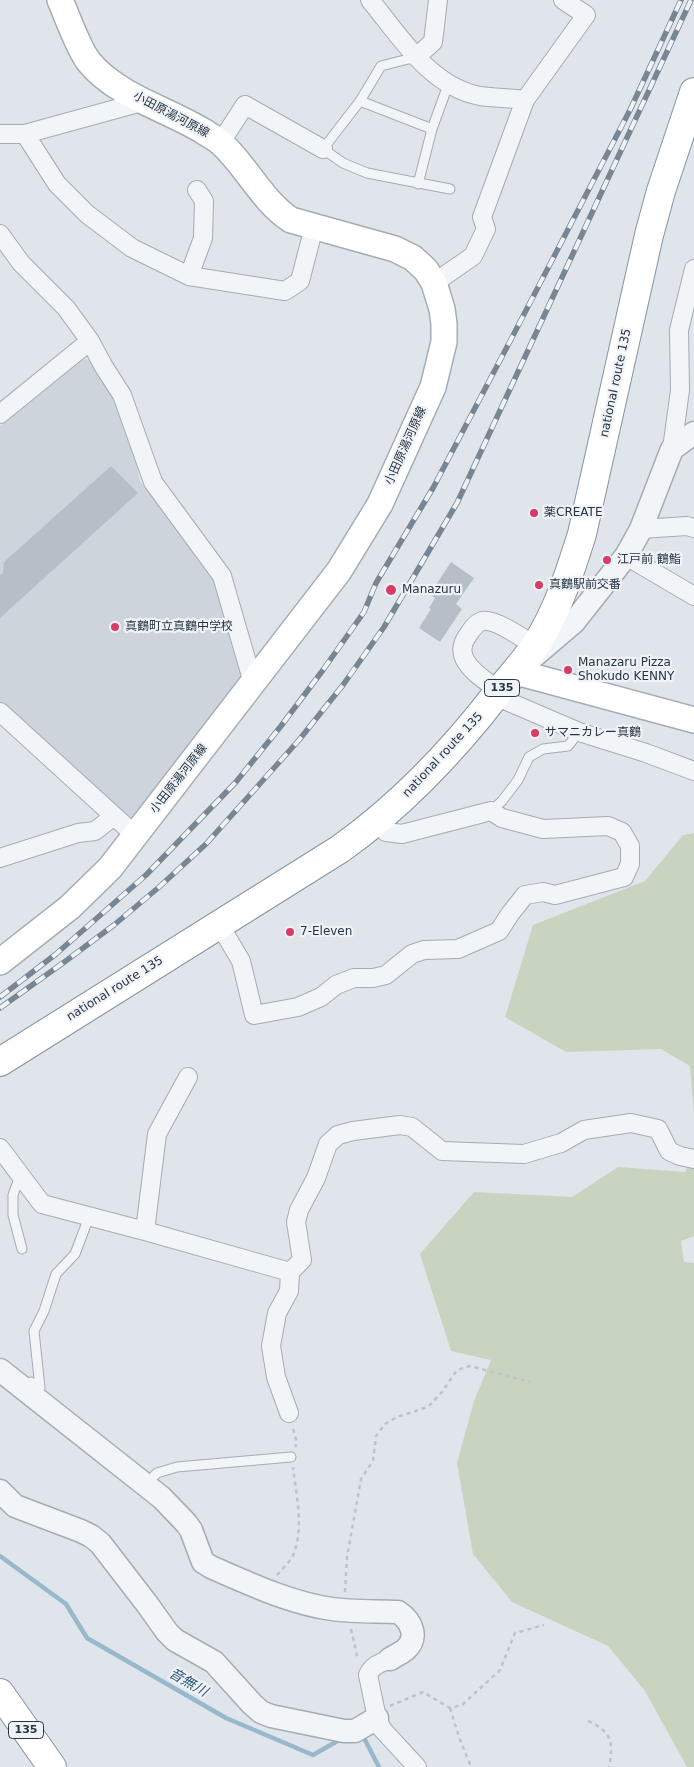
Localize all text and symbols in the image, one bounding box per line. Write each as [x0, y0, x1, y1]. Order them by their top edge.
street label: 小田原湯河原線 [131, 89, 211, 141]
street label: national route 135 [597, 327, 635, 439]
street label: 小田原湯河原線 [382, 405, 430, 487]
place label: 薬CREATE [544, 506, 602, 520]
marker: 薬CREATE [528, 507, 540, 519]
place label: 江戸前 鶴鮨 [617, 553, 681, 567]
marker: 江戸前 鶴鮨 [601, 554, 613, 566]
place label: 真鶴駅前交番 [549, 578, 621, 592]
marker: 真鶴駅前交番 [533, 579, 545, 591]
marker: Manazuru [384, 583, 398, 597]
place label: Manazuru [402, 583, 461, 597]
place label: 真鶴町立真鶴中学校 [125, 620, 233, 634]
marker: 真鶴町立真鶴中学校 [109, 621, 121, 633]
place label: Manazaru Pizza Shokudo KENNY [578, 656, 674, 684]
marker: Manazaru Pizza Shokudo KENNY [562, 664, 574, 676]
road number: 135 [484, 680, 520, 696]
street label: national route 135 [400, 710, 486, 800]
place label: サマニカレー真鶴 [545, 726, 641, 740]
marker: サマニカレー真鶴 [529, 727, 541, 739]
street label: 小田原湯河原線 [147, 741, 211, 817]
place label: 7-Eleven [300, 925, 352, 939]
marker: 7-Eleven [284, 926, 296, 938]
street label: national route 135 [64, 954, 166, 1024]
water label: 音無川 [166, 1665, 210, 1701]
road number: 135 [8, 1722, 44, 1738]

